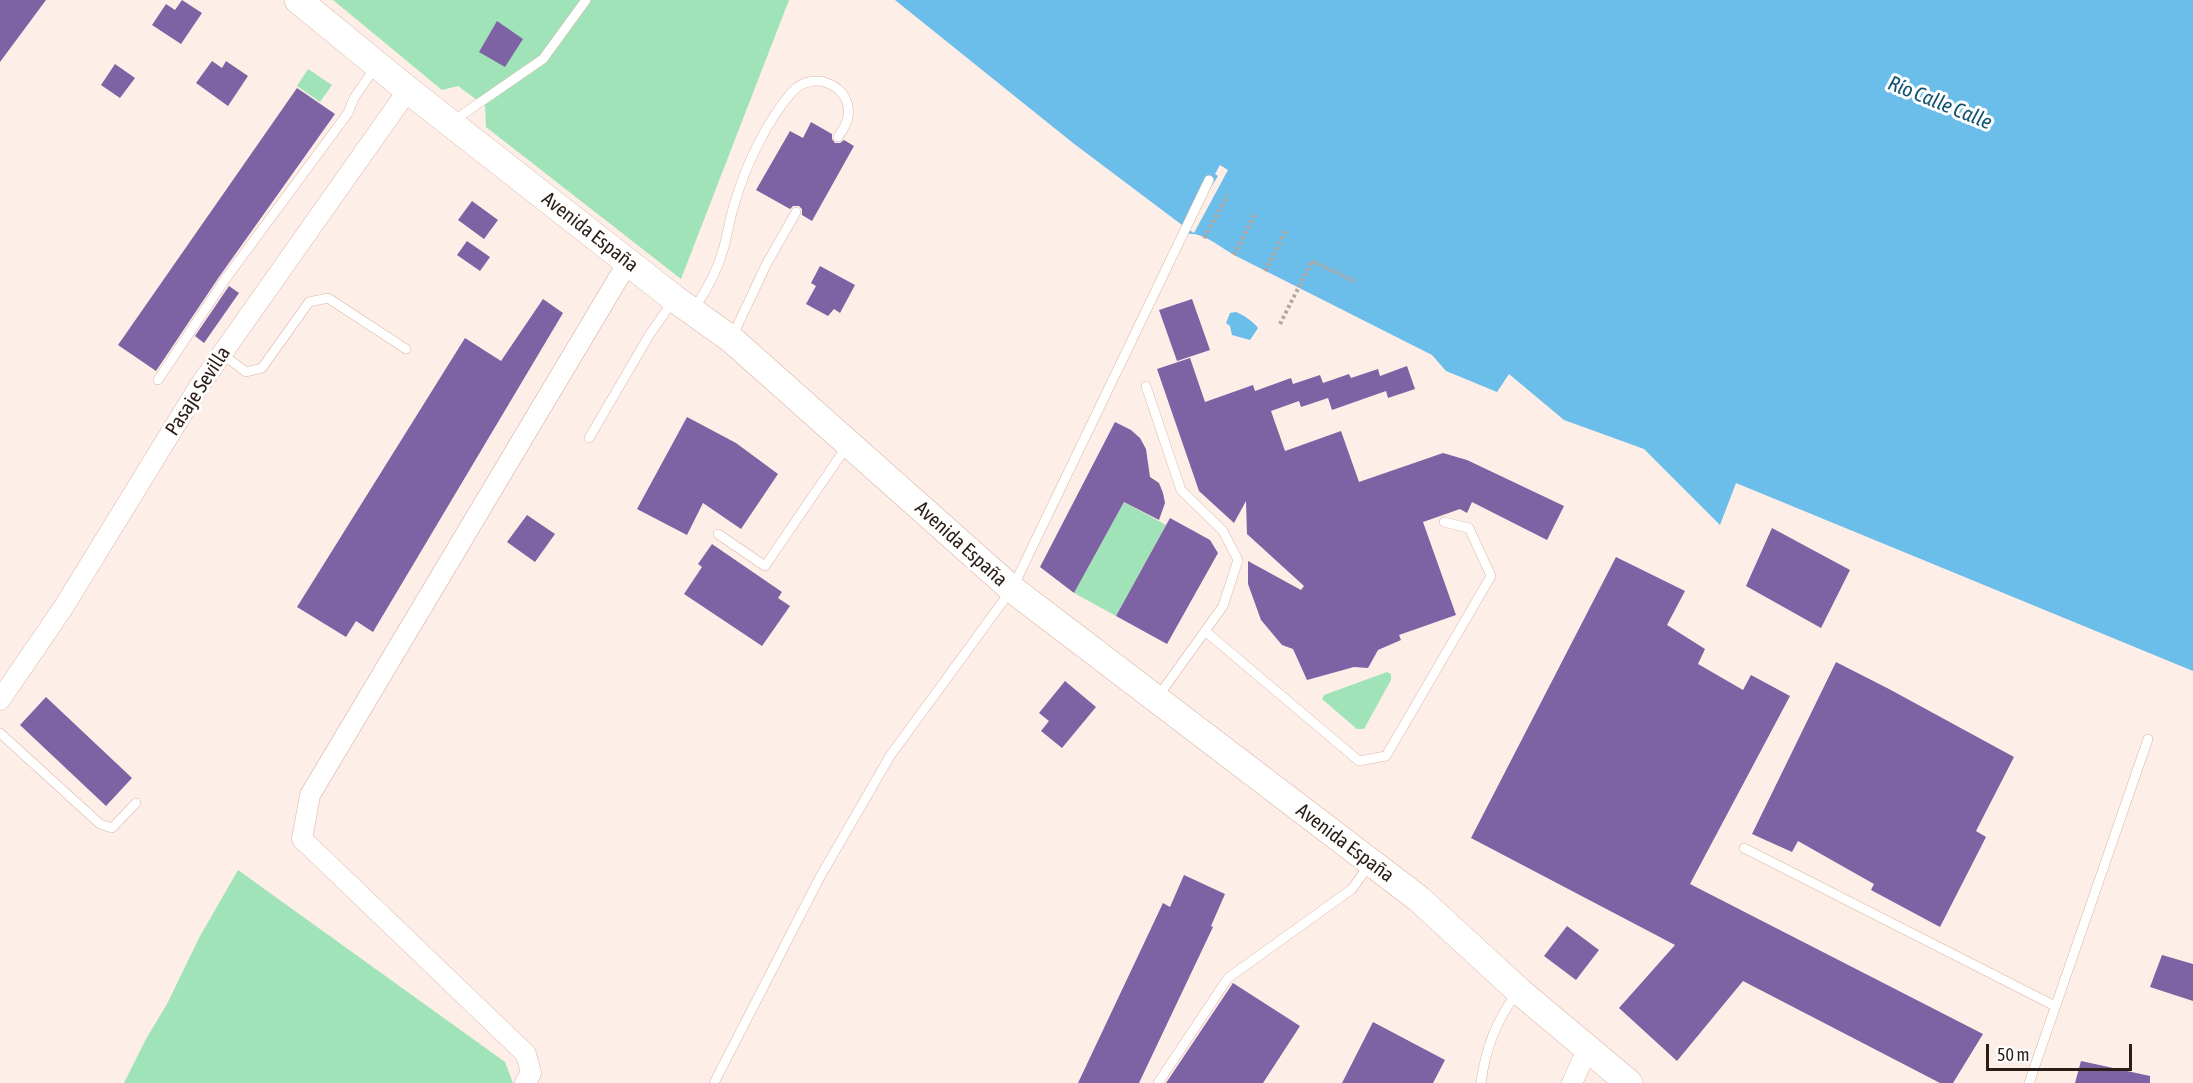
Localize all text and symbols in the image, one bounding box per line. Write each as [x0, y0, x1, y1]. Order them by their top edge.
water label: Río Calle Calle [1884, 71, 1996, 135]
street label: Avenida España [537, 187, 643, 277]
street label: Pasaje Sevilla [160, 342, 236, 440]
street label: Avenida España [910, 496, 1012, 592]
street label: Avenida España [1291, 798, 1399, 888]
scale bar [1989, 1032, 2134, 1070]
text: 50 m [1997, 1044, 2029, 1065]

